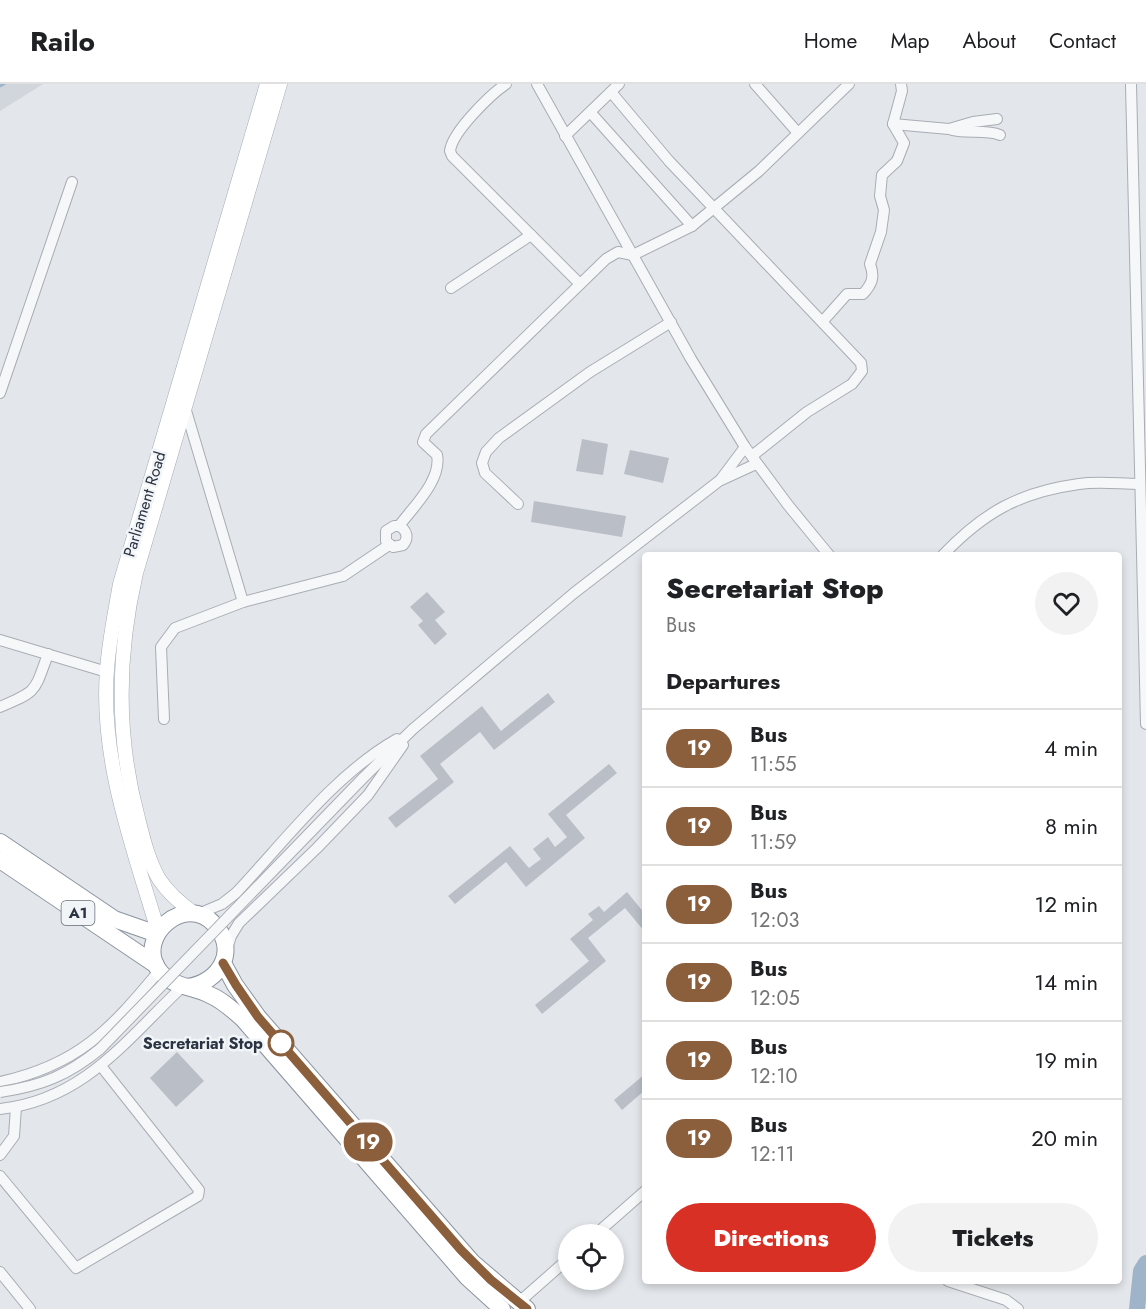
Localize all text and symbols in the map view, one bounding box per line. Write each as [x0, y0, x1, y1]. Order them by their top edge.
text: Railo [30, 21, 95, 62]
text: Home [804, 26, 857, 56]
text: Map [890, 26, 930, 56]
text: About [963, 26, 1016, 56]
text: Contact [1049, 26, 1116, 56]
street label: Parliament Road [118, 449, 171, 560]
text: Secretariat Stop [666, 568, 884, 609]
button: heart [1035, 572, 1098, 635]
text: Bus [666, 611, 696, 640]
text: Departures [666, 665, 780, 697]
text: Bus [750, 718, 787, 750]
text: 4 min [1044, 732, 1098, 764]
text: 19 [687, 733, 711, 763]
text: 11:55 [750, 750, 797, 779]
text: Bus [750, 796, 787, 828]
text: 8 min [1045, 810, 1098, 842]
text: 19 [687, 811, 711, 841]
text: 11:59 [750, 828, 797, 857]
text: Bus [750, 874, 787, 906]
text: 12 min [1035, 888, 1098, 920]
text: 19 [687, 889, 711, 919]
road number: A1 [62, 901, 94, 925]
text: 12:03 [750, 906, 799, 935]
text: Bus [750, 952, 787, 984]
text: 14 min [1034, 966, 1098, 998]
text: 19 [687, 967, 711, 997]
text: 12:05 [750, 984, 800, 1013]
marker: Secretariat Stop [268, 1030, 294, 1056]
text: Bus [750, 1030, 787, 1062]
place label: Secretariat Stop [143, 1032, 263, 1055]
text: 19 min [1034, 1044, 1098, 1076]
text: 19 [687, 1045, 711, 1075]
text: 12:10 [750, 1062, 797, 1091]
text: Bus [750, 1108, 787, 1140]
line badge: 19 [341, 1122, 395, 1162]
text: 20 min [1031, 1122, 1098, 1154]
text: 19 [687, 1123, 711, 1153]
text: 19 [356, 1127, 380, 1157]
text: 12:11 [750, 1140, 794, 1169]
button: Directions [666, 1203, 876, 1272]
button: Tickets [888, 1203, 1098, 1272]
map controls [558, 1224, 624, 1290]
button: locate [558, 1224, 624, 1290]

